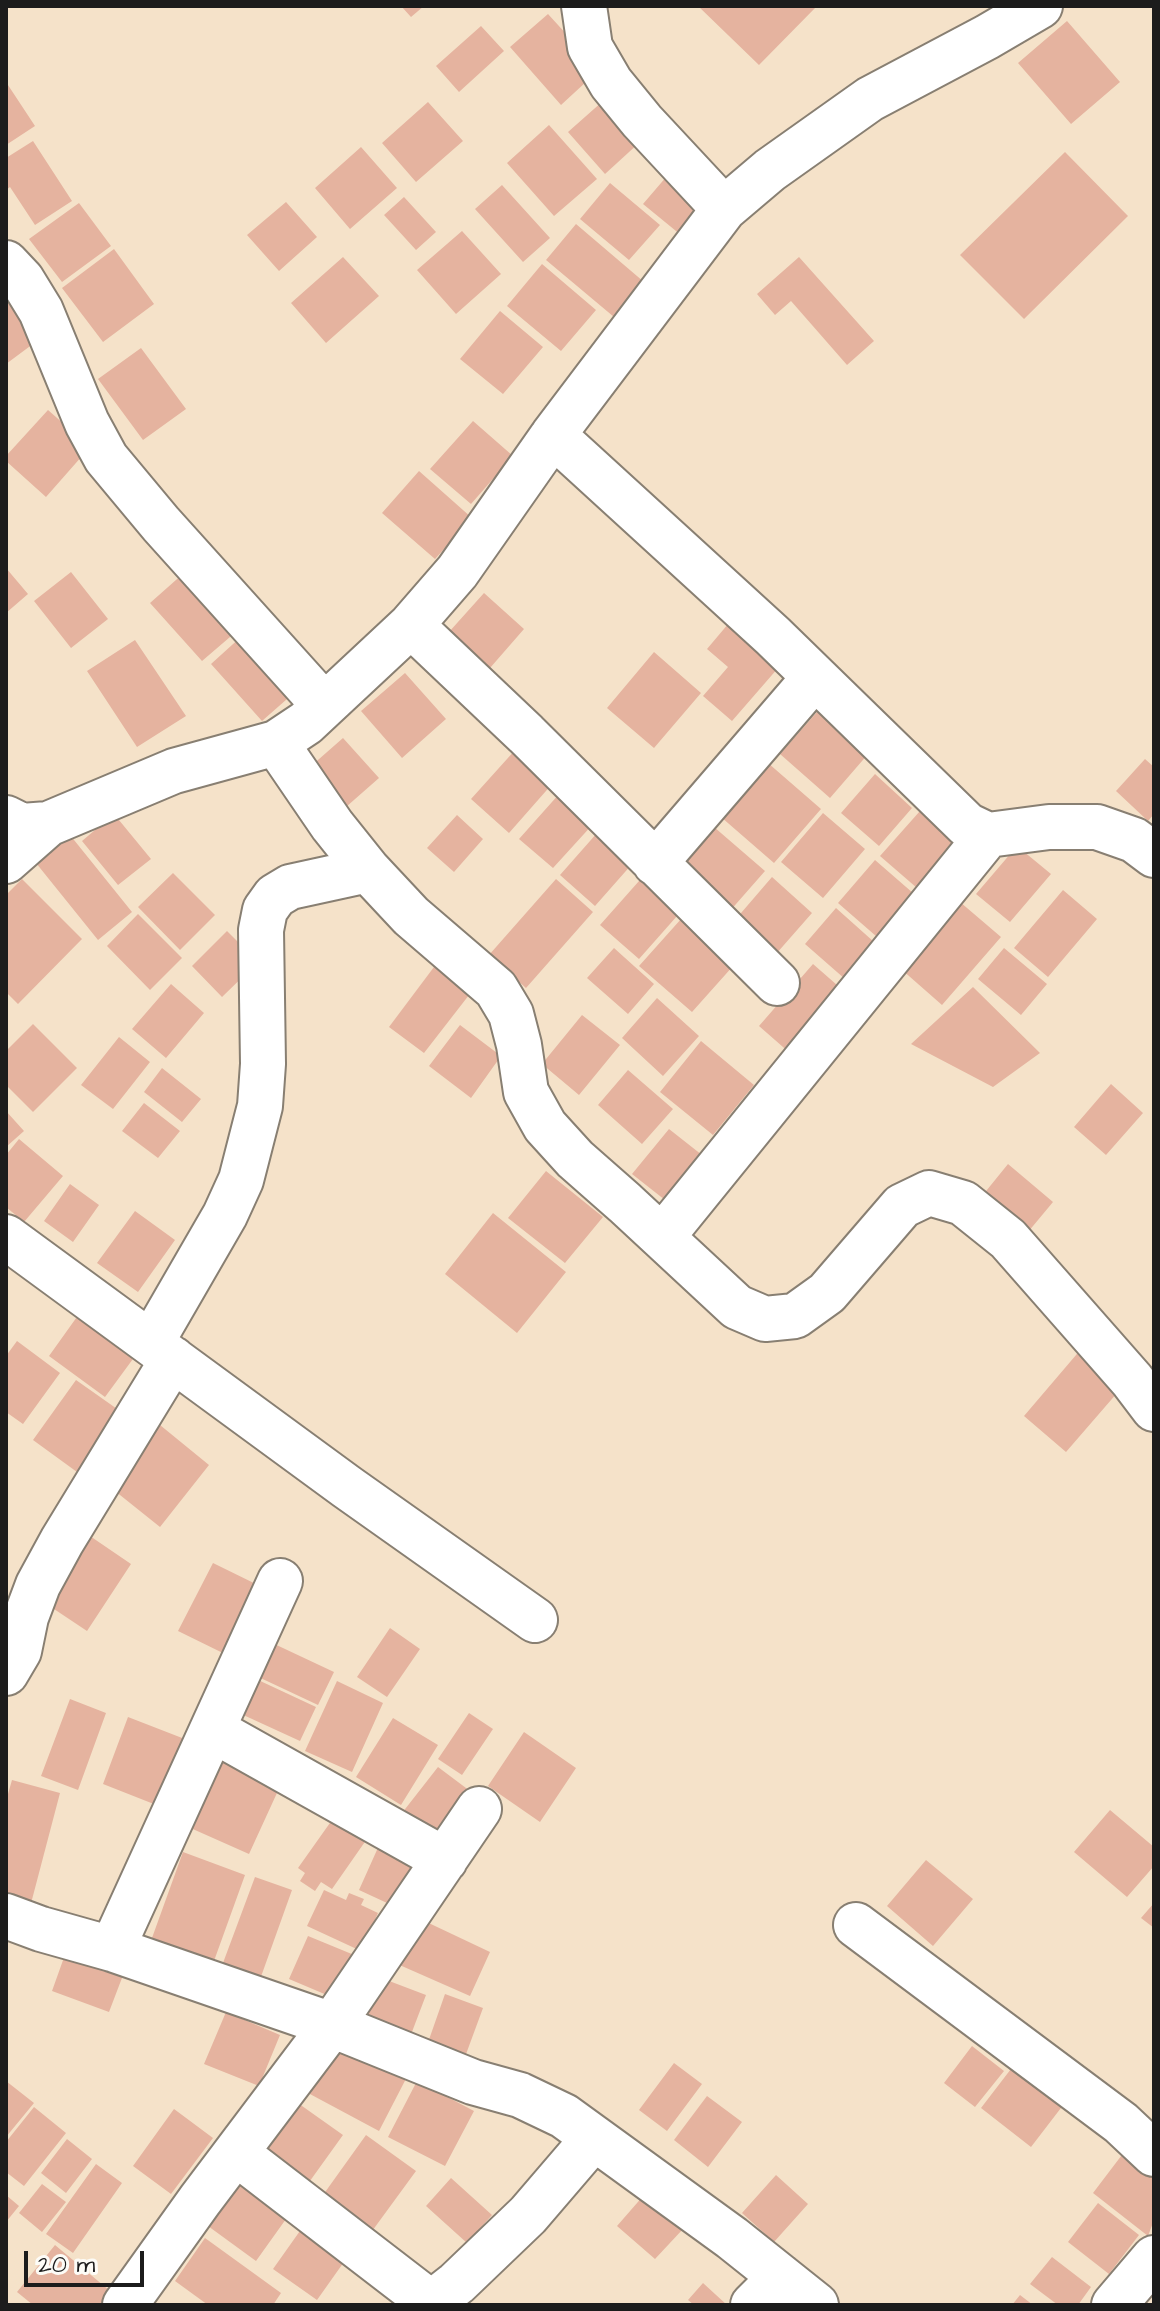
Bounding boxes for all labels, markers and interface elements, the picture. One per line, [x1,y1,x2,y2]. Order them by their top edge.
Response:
scale bar [28,2235,148,2285]
text: 20 m [38,2248,95,2282]

